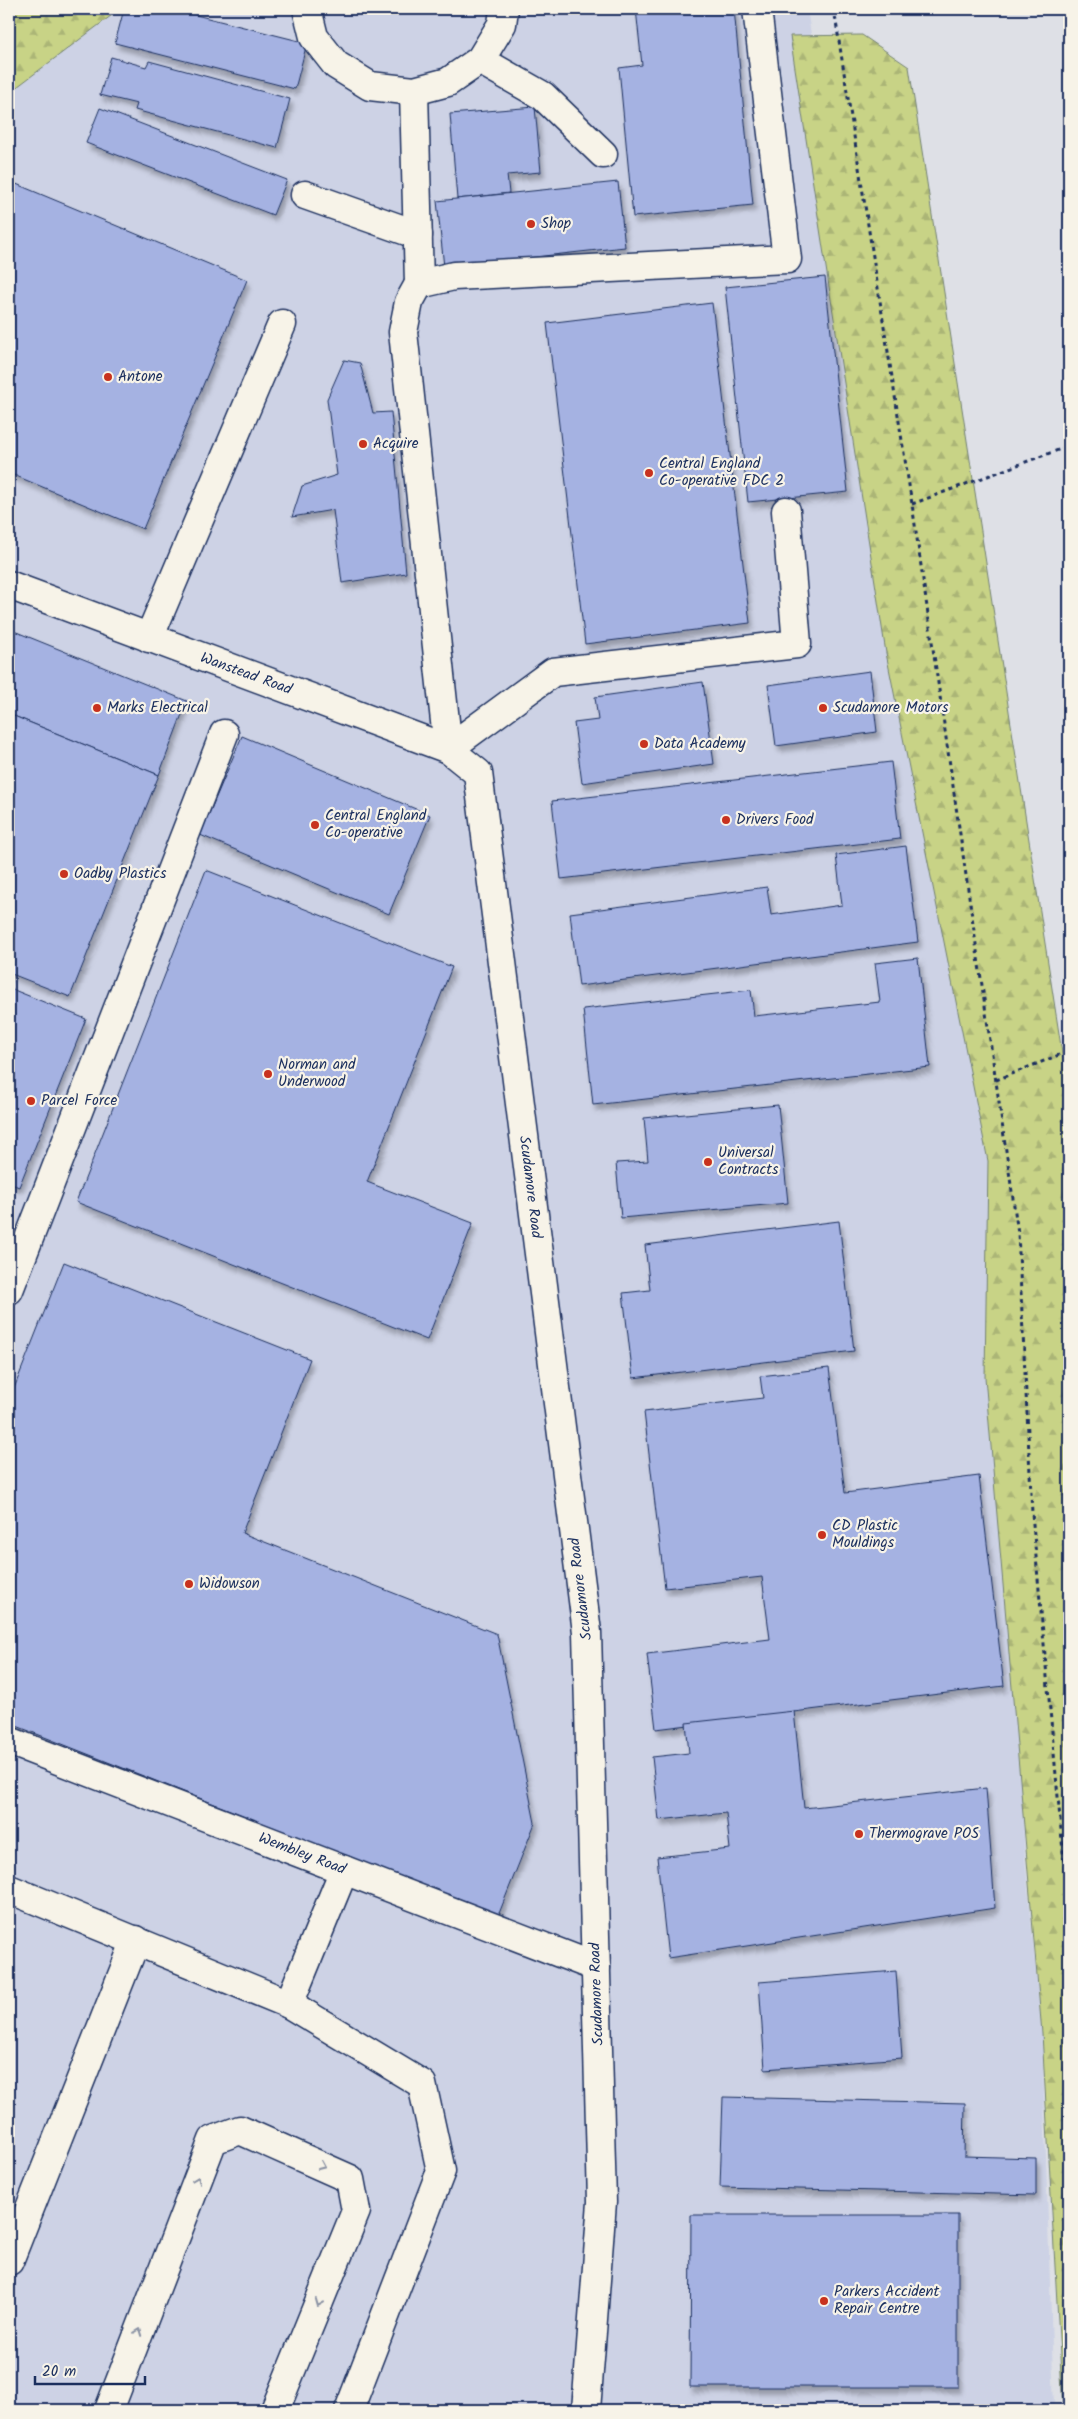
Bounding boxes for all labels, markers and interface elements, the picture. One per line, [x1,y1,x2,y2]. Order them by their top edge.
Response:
place label: Shop [541,212,571,236]
marker: Shop [525,218,537,230]
place label: Antone [118,365,163,389]
marker: Antone [102,371,114,383]
place label: Acquire [373,432,419,456]
marker: Acquire [357,438,369,450]
place label: Central England Co-operative FDC 2 [659,452,784,493]
marker: Central England Co-operative FDC 2 [643,467,655,479]
street label: Wanstead Road [197,646,296,702]
place label: Marks Electrical [107,696,208,720]
place label: Scudamore Motors [833,696,949,720]
marker: Marks Electrical [91,702,103,714]
marker: Scudamore Motors [817,702,829,714]
place label: Data Academy [654,732,747,756]
marker: Data Academy [638,738,650,750]
place label: Central England Co-operative [325,804,427,845]
place label: Drivers Food [736,808,814,832]
marker: Drivers Food [720,814,732,826]
marker: Central England Co-operative [309,819,321,831]
place label: Oadby Plastics [74,862,167,886]
marker: Oadby Plastics [58,868,70,880]
place label: Norman and Underwood [278,1053,356,1094]
marker: Norman and Underwood [262,1068,274,1080]
place label: Parcel Force [41,1089,118,1113]
marker: Parcel Force [25,1095,37,1107]
street label: Scudamore Road [512,1134,548,1240]
place label: Universal Contracts [718,1141,779,1182]
marker: Universal Contracts [702,1156,714,1168]
place label: CD Plastic Mouldings [832,1514,898,1555]
marker: CD Plastic Mouldings [816,1529,828,1541]
street label: Scudamore Road [563,1536,599,1642]
place label: Widowson [199,1572,260,1596]
marker: Widowson [183,1578,195,1590]
place label: Thermograve POS [869,1822,979,1846]
street label: Wembley Road [255,1826,350,1882]
marker: Thermograve POS [853,1828,865,1840]
street label: Scudamore Road [583,1942,611,2046]
one-way arrow [317,2160,326,2171]
one-way arrow [192,2177,202,2185]
place label: Parkers Accident Repair Centre [834,2280,940,2321]
marker: Parkers Accident Repair Centre [818,2295,830,2307]
one-way arrow [315,2298,325,2307]
one-way arrow [133,2328,143,2337]
scale bar [35,2354,145,2386]
text: 20 m [42,2360,76,2384]

